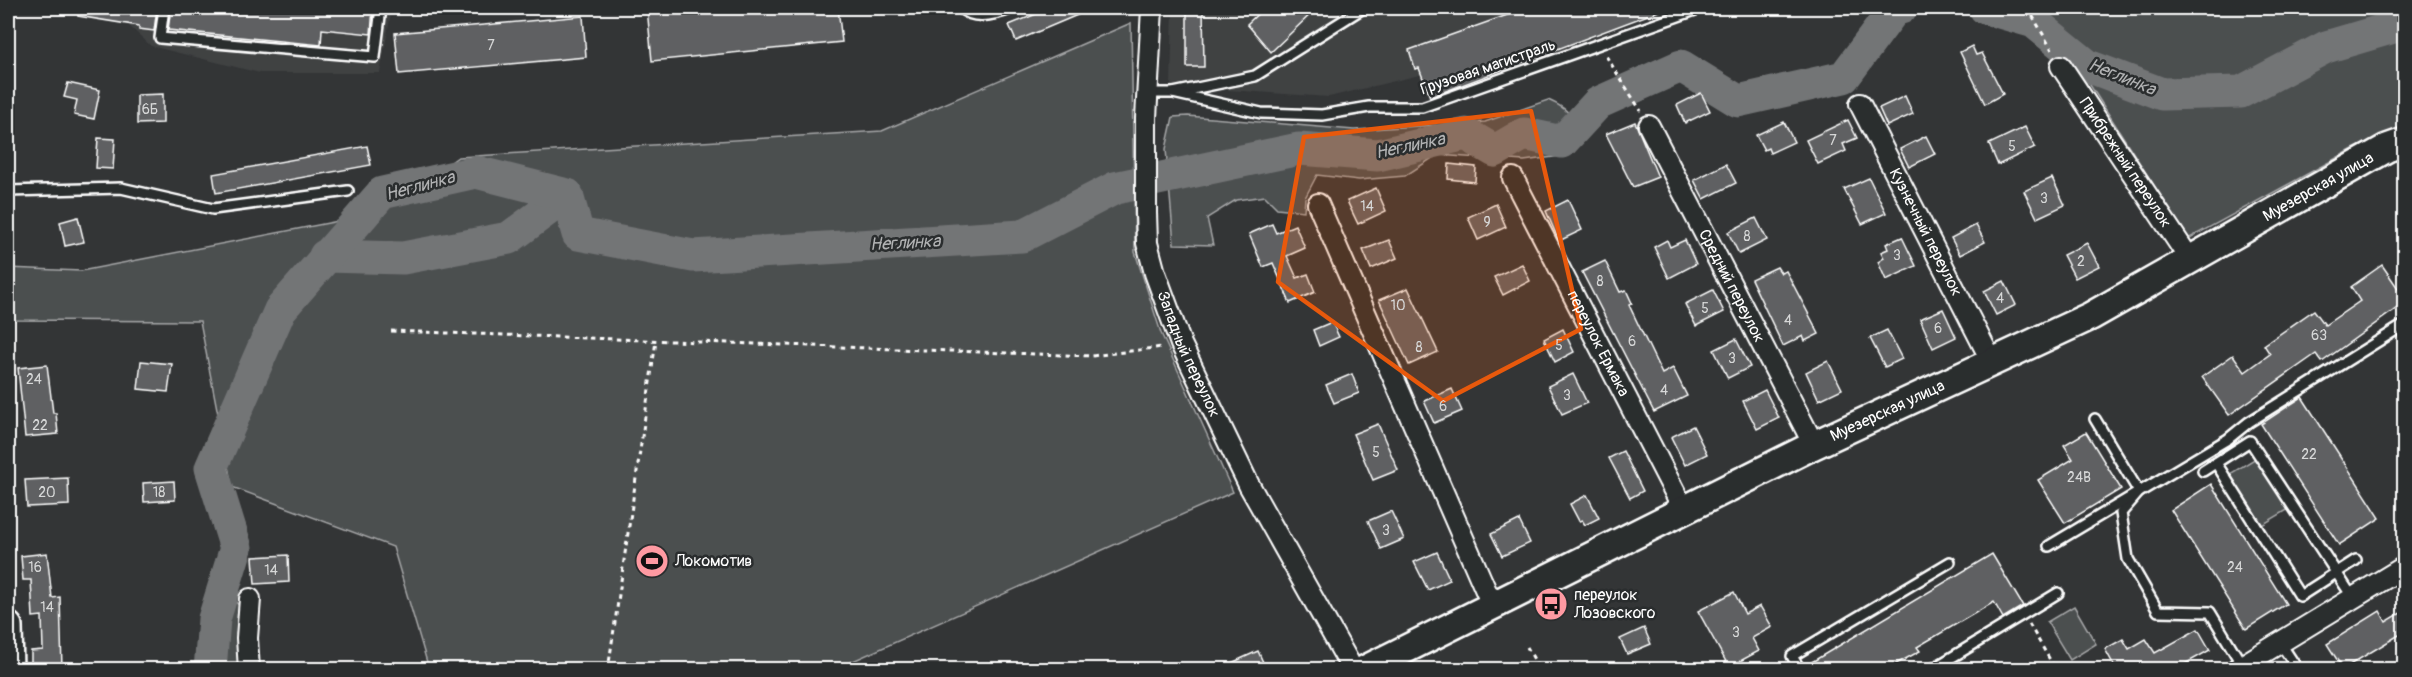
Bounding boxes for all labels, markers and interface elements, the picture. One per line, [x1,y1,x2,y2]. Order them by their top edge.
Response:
street label: Грузовая магистраль [1418,34,1558,100]
house number: 7 [487,37,495,54]
water label: Неглинка [2085,53,2161,101]
street label: Прибрежный переулок [2075,94,2176,231]
house number: 6Б [142,101,158,118]
water label: Неглинка [1373,127,1448,165]
house number: 7 [1829,132,1837,149]
house number: 5 [2008,138,2016,155]
street label: Муезерская улица [2259,148,2377,226]
water label: Неглинка [383,165,459,206]
street label: Кузнечный переулок [1885,165,1967,299]
house number: 3 [2040,190,2048,207]
house number: 14 [1360,198,1374,215]
house number: 9 [1483,214,1491,231]
street label: Средний переулок [1694,226,1769,346]
house number: 8 [1743,228,1751,245]
water label: Неглинка [869,230,942,256]
house number: 3 [1893,247,1901,264]
house number: 2 [2077,253,2085,270]
house number: 8 [1596,273,1604,290]
street label: переулок Ермака [1563,287,1634,400]
street label: Западный переулок [1153,288,1225,420]
house number: 4 [1996,290,2004,307]
house number: 10 [1390,297,1406,314]
house number: 5 [1701,300,1709,317]
house number: 4 [1784,312,1792,329]
house number: 6 [1934,320,1942,337]
house number: 63 [2311,327,2327,344]
house number: 6 [1628,333,1636,350]
house number: 5 [1555,337,1563,354]
house number: 8 [1415,339,1423,356]
house number: 3 [1728,350,1736,367]
house number: 24 [26,371,42,388]
street label: Муезерская улица [1827,376,1948,446]
house number: 4 [1660,382,1668,399]
house number: 3 [1563,387,1571,404]
house number: 6 [1439,398,1447,415]
house number: 22 [32,417,48,434]
house number: 5 [1372,444,1380,461]
house number: 22 [2301,446,2317,463]
house number: 24В [2067,469,2091,486]
house number: 20 [38,484,56,501]
house number: 18 [153,484,165,501]
house number: 3 [1382,522,1390,539]
sports icon: Локомотив [634,543,670,579]
place label: Локомотив [674,551,752,571]
house number: 16 [28,559,42,576]
house number: 24 [2227,559,2243,576]
house number: 14 [264,562,278,579]
place label: переулок Лозовского [1573,585,1656,623]
bus stop icon: переулок Лозовского [1533,586,1569,622]
house number: 14 [40,599,54,616]
house number: 3 [1732,624,1740,641]

